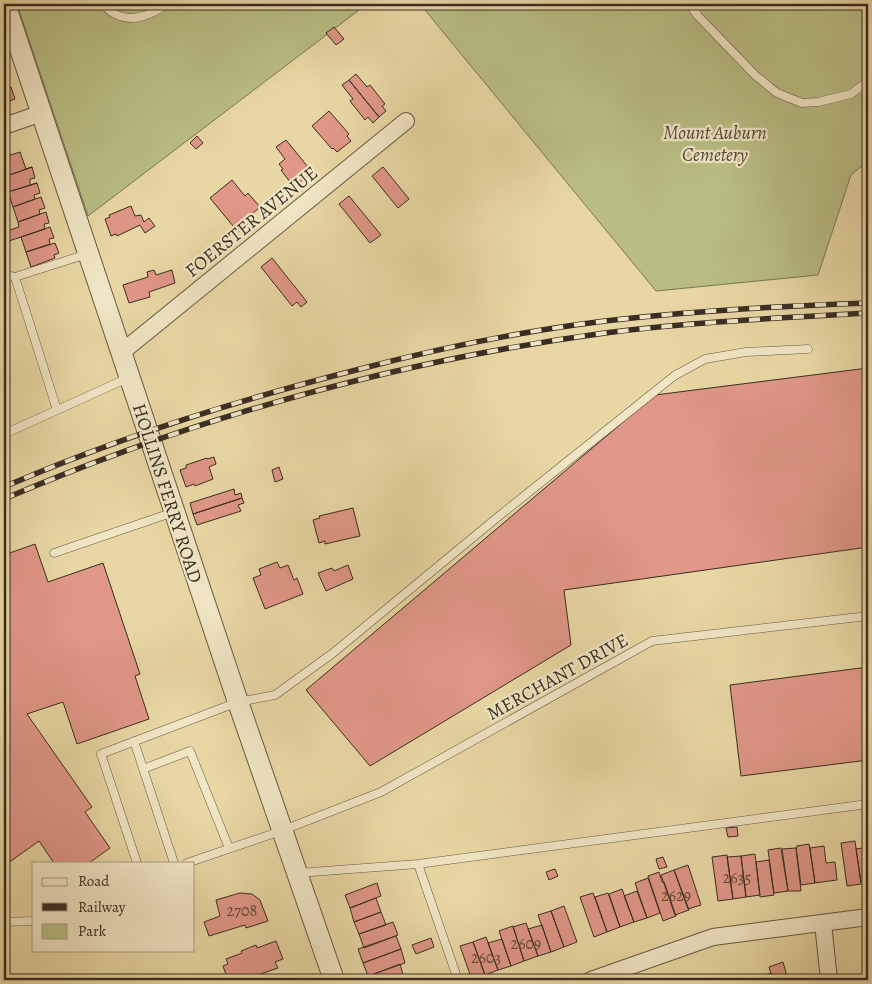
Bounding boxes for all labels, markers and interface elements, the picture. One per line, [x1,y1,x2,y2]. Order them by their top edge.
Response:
park label: Mount Auburn Cemetery [663,120,767,168]
street label: FOERSTER AVENUE [180,160,323,283]
street label: HOLLINS FERRY ROAD [126,400,208,586]
street label: MERCHANT DRIVE [482,627,633,727]
legend [32,862,195,952]
house number: 2635 [723,867,751,889]
text: Road [78,871,110,891]
house number: 2629 [661,885,691,907]
text: Railway [78,897,126,917]
house number: 2708 [227,900,257,922]
text: Park [78,921,107,941]
house number: 2609 [511,933,541,955]
house number: 2603 [471,947,501,969]

